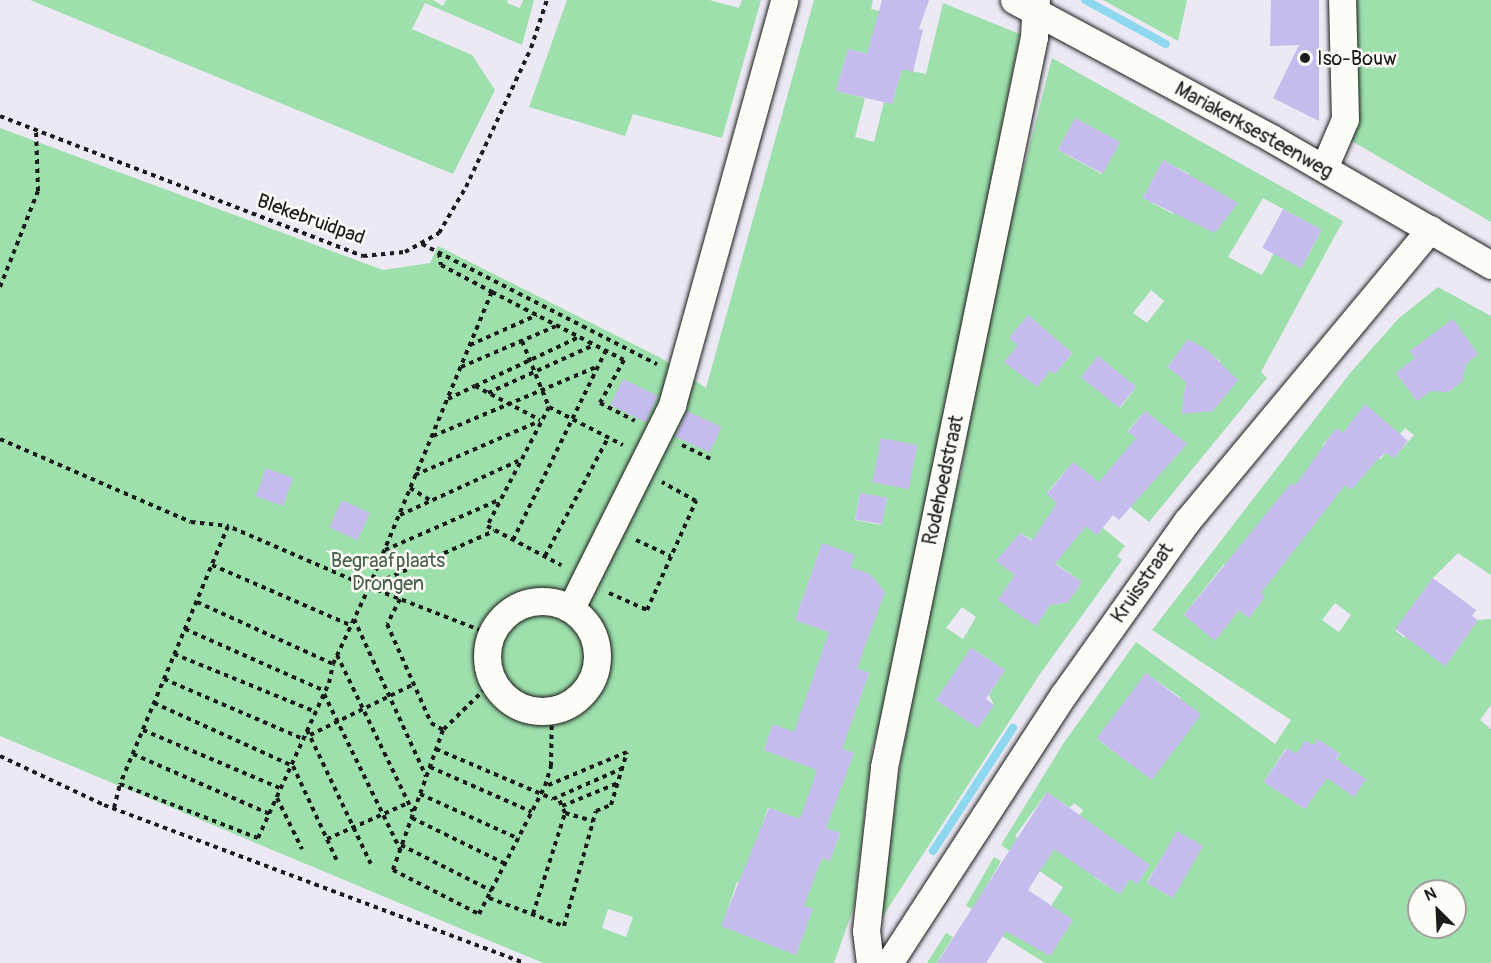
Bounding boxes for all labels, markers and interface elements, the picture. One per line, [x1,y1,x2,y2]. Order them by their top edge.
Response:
place label: Iso-Bouw [1317,46,1396,70]
marker: Iso-Bouw [1298,51,1312,65]
street label: Mariakerksesteenweg [1171,77,1337,183]
street label: Blekebruidpad [254,188,368,250]
street label: Rodehoedstraat [918,413,968,547]
street label: Kruisstraat [1106,538,1178,628]
park label: Begraafplaats Drongen [331,549,445,596]
north arrow [1407,879,1467,939]
text: N [1421,883,1439,906]

